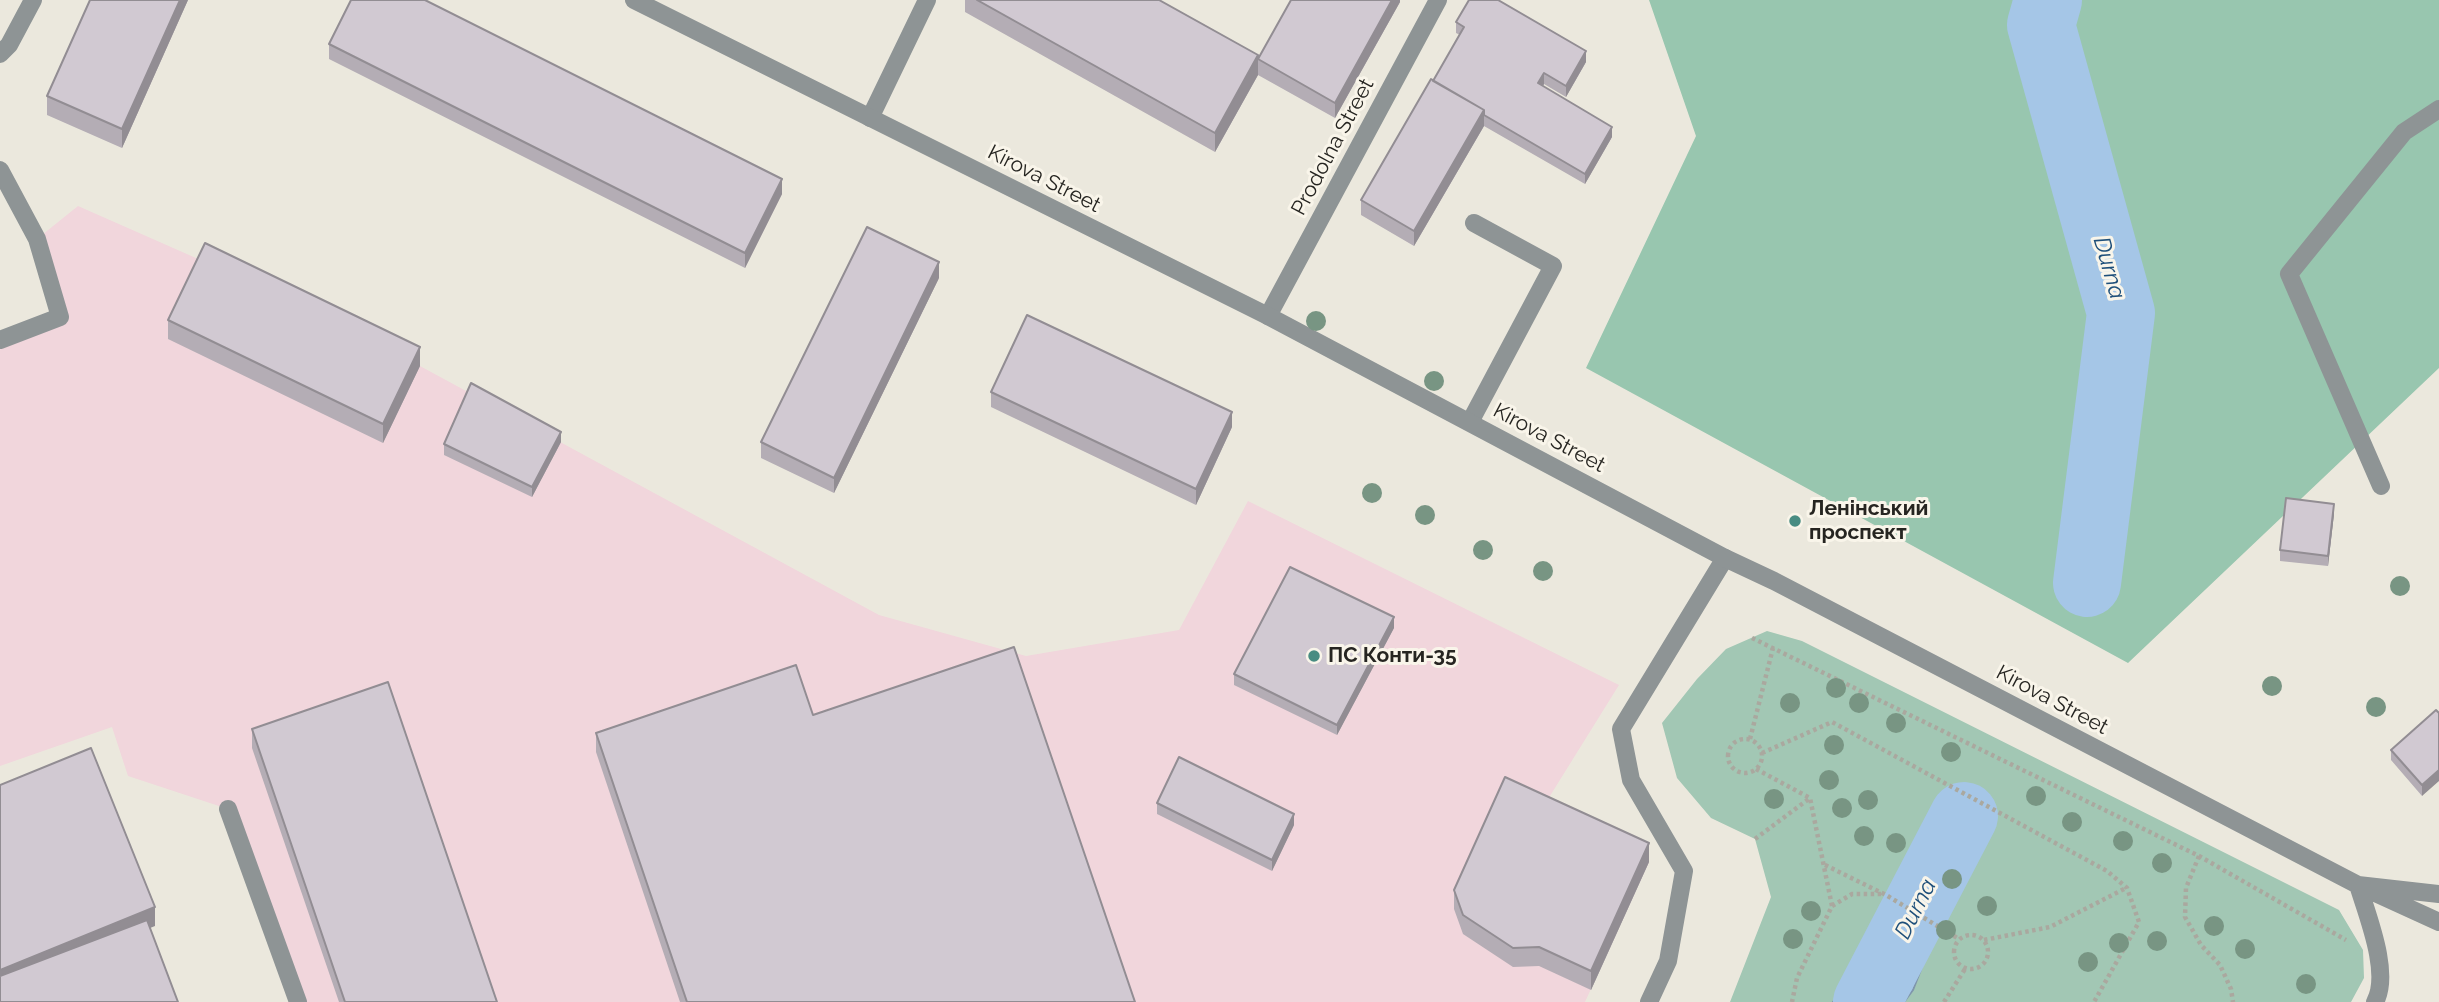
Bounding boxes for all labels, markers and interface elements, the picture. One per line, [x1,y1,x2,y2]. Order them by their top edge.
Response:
street label: Prodolna Street [1286,74,1380,220]
street label: Kirova Street [983,140,1105,218]
water label: Durna [2087,234,2131,302]
street label: Kirova Street [1489,398,1609,478]
place label: Ленінський проспект [1809,496,1928,546]
marker: Ленінський проспект [1787,513,1803,529]
place label: ПС Конти-35 [1328,643,1457,669]
marker: ПС Конти-35 [1306,648,1322,664]
street label: Kirova Street [1992,660,2112,740]
water label: Durna [1889,874,1943,944]

